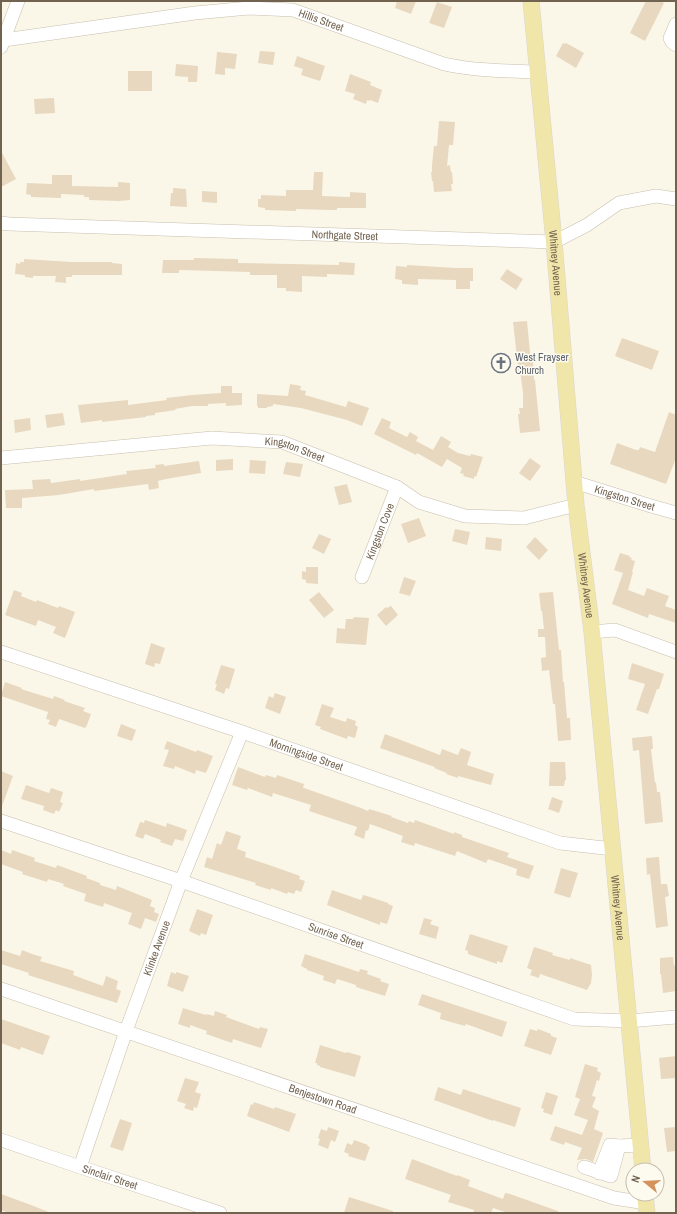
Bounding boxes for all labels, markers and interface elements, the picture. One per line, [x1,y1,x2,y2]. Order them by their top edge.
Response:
street label: Hillis Street [297,6,346,35]
street label: Northgate Street [311,227,379,243]
street label: Whitney Avenue [546,229,565,296]
place label: West Frayser Church [515,350,568,377]
church icon: West Frayser Church [490,352,512,374]
street label: Kingston Street [264,434,327,465]
street label: Kingston Street [593,482,657,514]
street label: Kingston Cove [362,501,397,562]
street label: Whitney Avenue [575,552,597,619]
street label: Morningside Street [268,735,345,774]
street label: Whitney Avenue [608,874,628,941]
street label: Klinke Avenue [140,918,173,977]
street label: Sunrise Street [306,919,366,952]
street label: Benjestown Road [287,1081,359,1117]
street label: Sinclair Street [81,1161,140,1193]
north arrow [625,1162,665,1202]
text: N [628,1174,643,1184]

